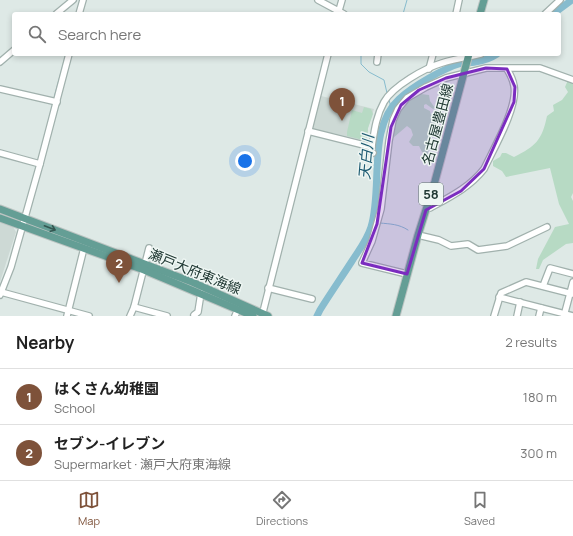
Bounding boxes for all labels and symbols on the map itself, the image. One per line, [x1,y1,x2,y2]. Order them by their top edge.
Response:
street label: 名古屋豊田線 [417,81,457,167]
pin: 1 [329,88,355,121]
water label: 天白川 [354,132,379,180]
your location [235,151,255,171]
road number: 58 [419,183,443,205]
one-way arrow [43,225,55,233]
street label: 瀬戸大府東海線 [146,244,244,298]
pin: 2 [106,250,132,283]

